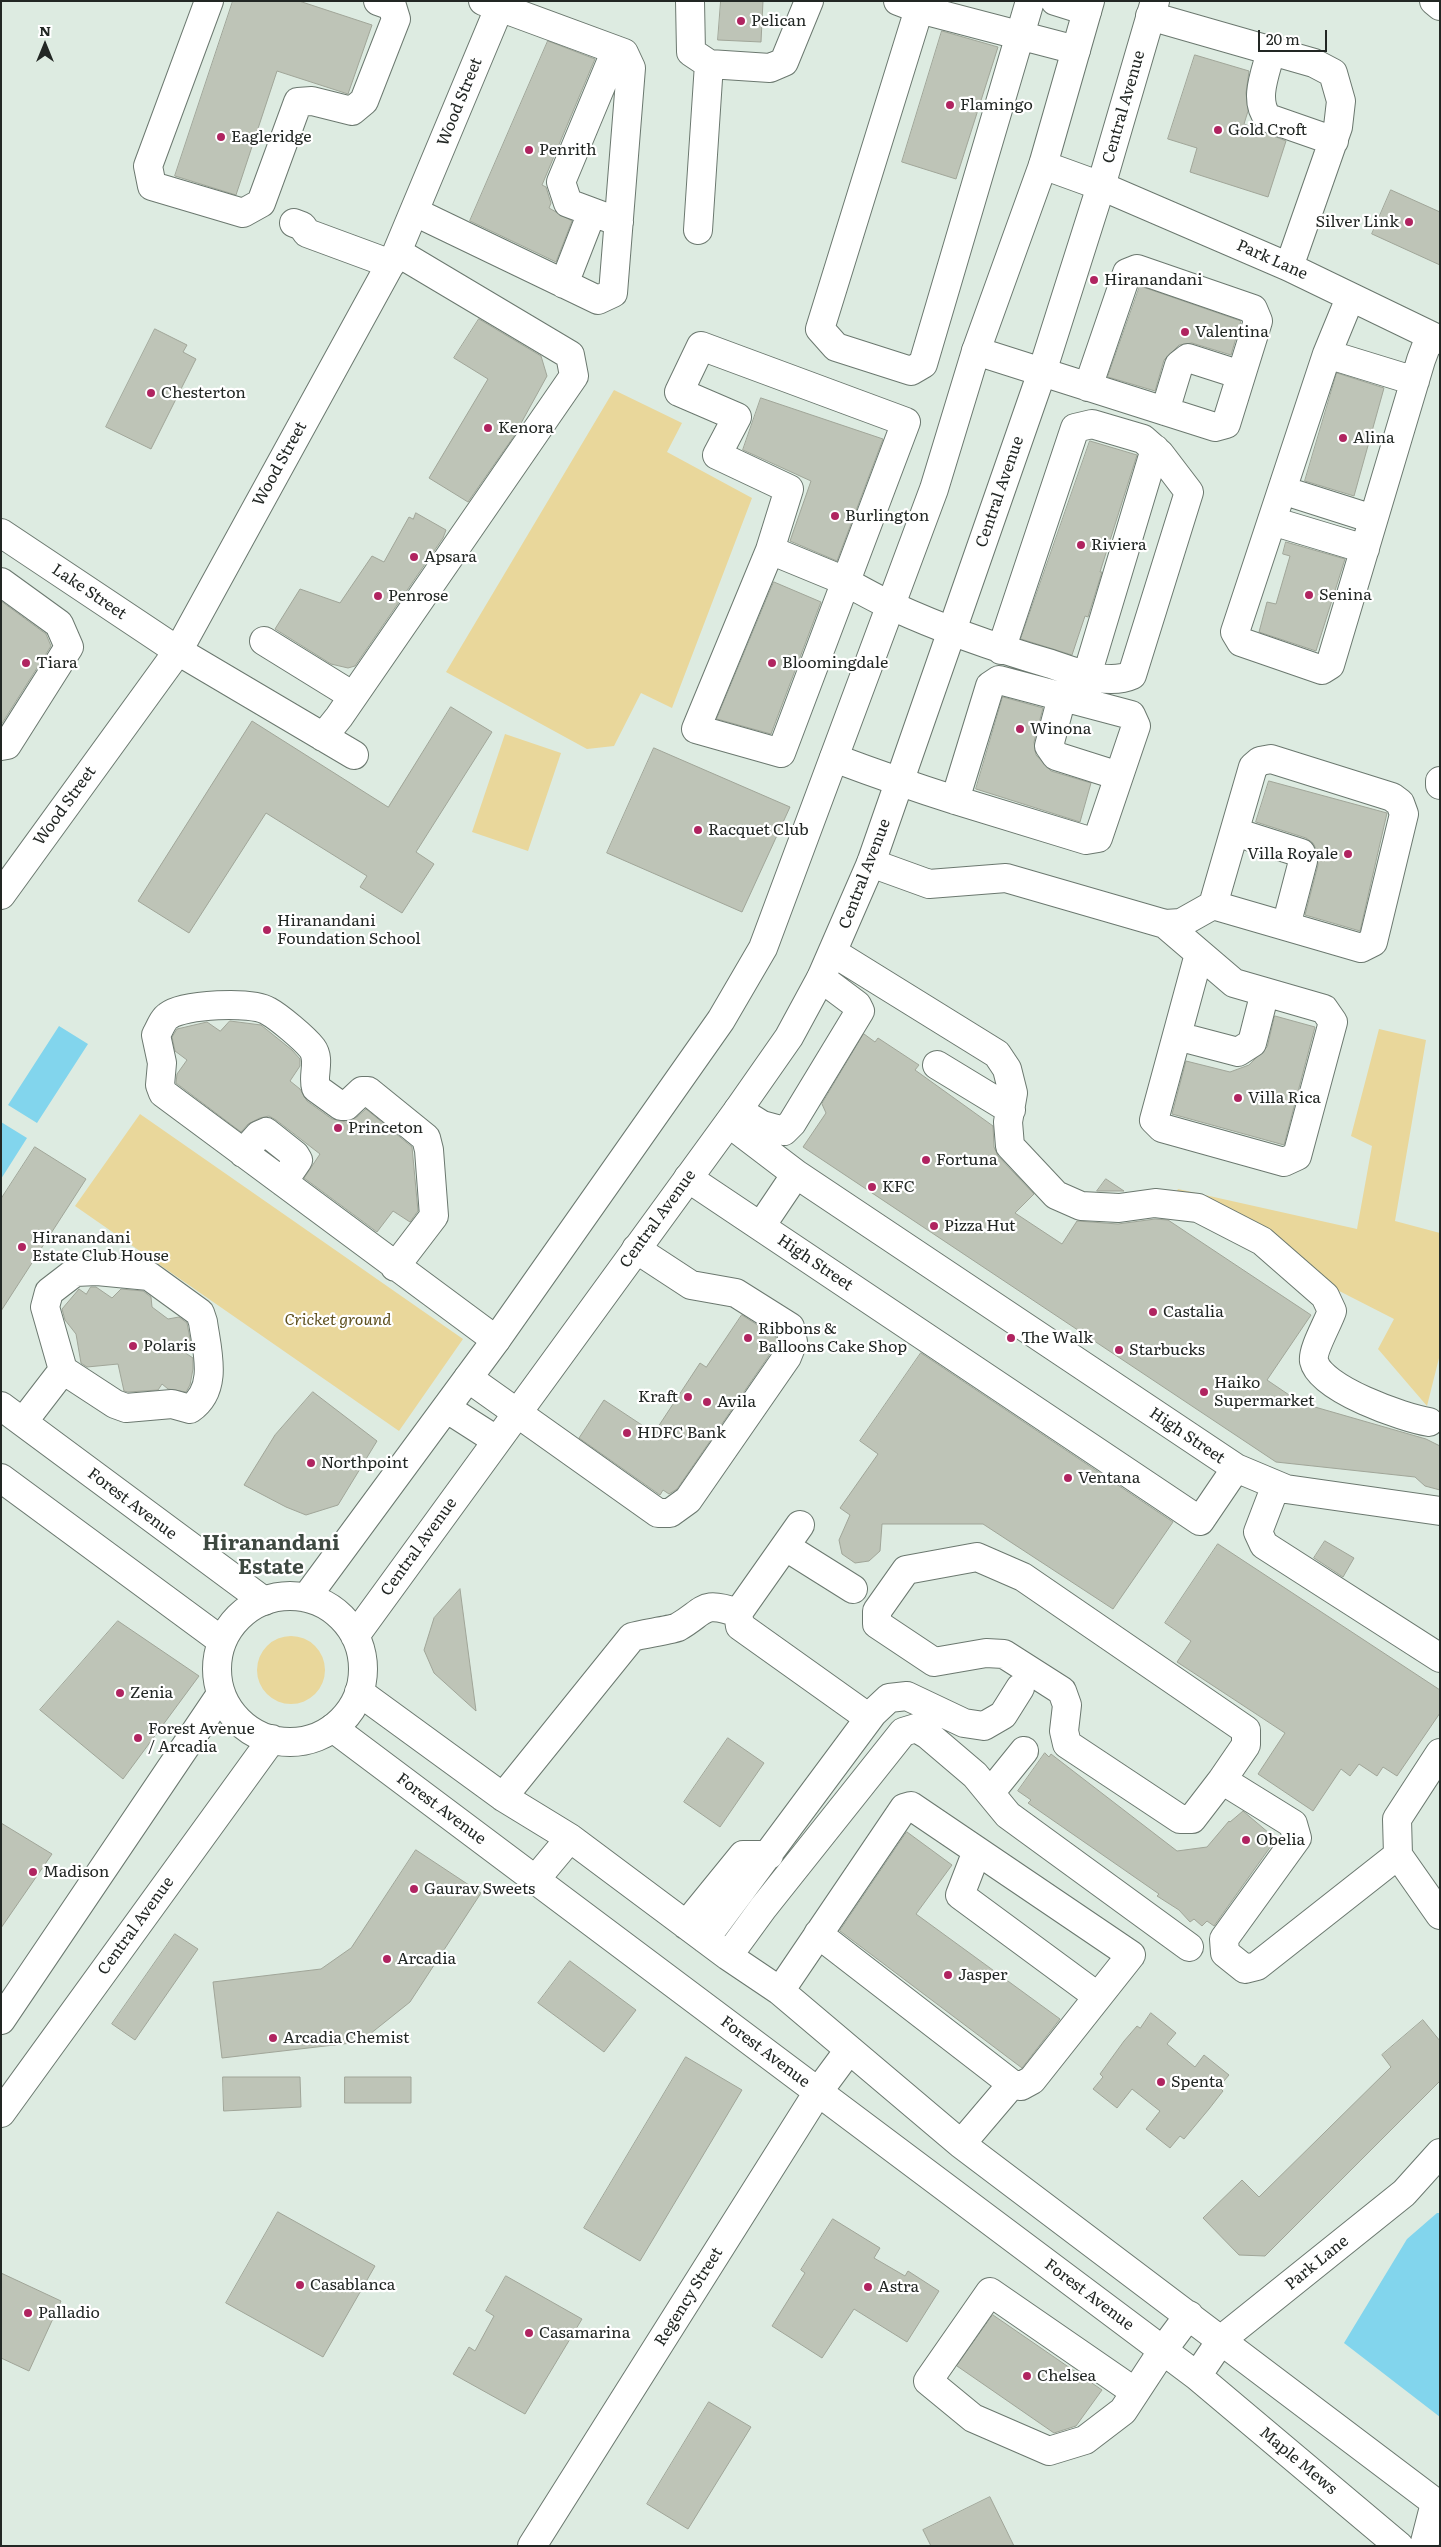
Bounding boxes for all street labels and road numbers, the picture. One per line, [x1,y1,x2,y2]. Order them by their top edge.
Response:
street label: Central Avenue [1099,48,1149,166]
street label: Wood Street [434,55,486,149]
street label: Park Lane [1233,236,1311,284]
street label: Wood Street [249,418,311,510]
street label: Central Avenue [972,434,1028,550]
street label: Lake Street [48,560,130,624]
street label: Wood Street [30,763,100,849]
street label: Central Avenue [835,816,895,932]
street label: Central Avenue [616,1166,700,1272]
street label: High Street [774,1231,856,1295]
street label: High Street [1146,1404,1228,1468]
street label: Forest Avenue [84,1464,180,1544]
street label: Central Avenue [377,1494,461,1600]
street label: Forest Avenue [393,1769,489,1849]
street label: Central Avenue [94,1873,178,1979]
street label: Forest Avenue [717,2012,813,2092]
street label: Park Lane [1282,2232,1352,2294]
street label: Regency Street [651,2244,727,2350]
street label: Forest Avenue [1041,2255,1137,2335]
street label: Maple Mews [1255,2423,1341,2499]

